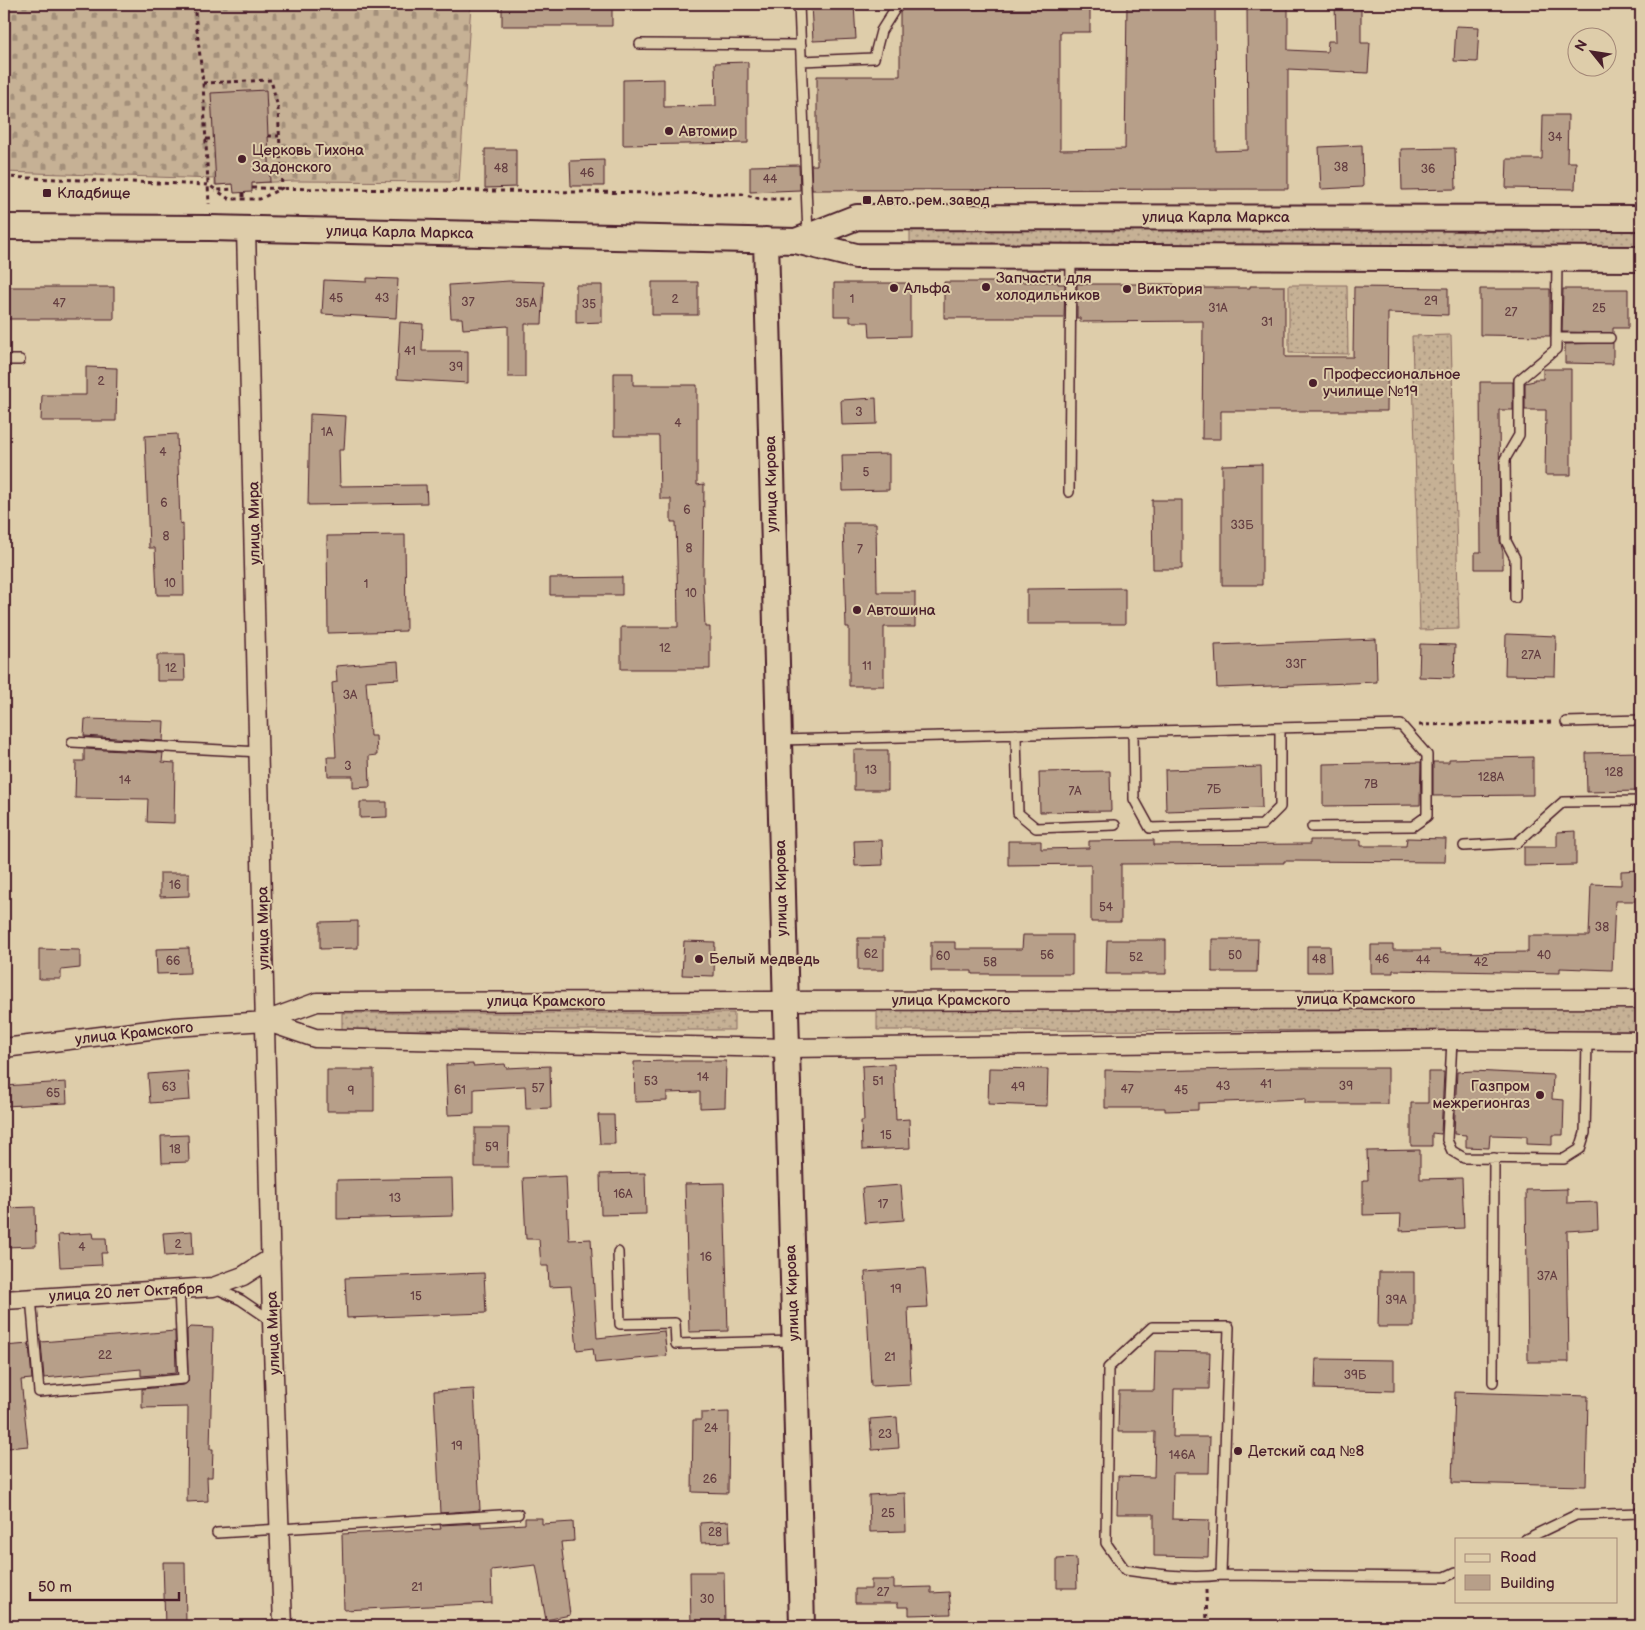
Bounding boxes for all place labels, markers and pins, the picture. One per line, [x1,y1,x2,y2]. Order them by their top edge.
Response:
place label: Автомир [678,122,738,141]
marker: Автомир [663,125,675,137]
place label: Церковь Тихона Задонского [252,141,364,177]
marker: Церковь Тихона Задонского [236,153,248,165]
place label: Кладбище [57,184,130,203]
marker: Кладбище [41,187,53,199]
place label: Авто. рем. завод [876,191,990,210]
marker: Авто. рем. завод [861,194,873,206]
place label: Запчасти для холодильников [996,269,1100,305]
place label: Альфа [903,279,951,298]
place label: Виктория [1137,280,1203,299]
marker: Запчасти для холодильников [980,281,992,293]
marker: Альфа [888,282,900,294]
marker: Виктория [1121,283,1133,295]
place label: Профессиональное училище №19 [1323,365,1460,401]
marker: Профессиональное училище №19 [1307,377,1319,389]
place label: Автошина [866,601,936,620]
marker: Автошина [851,604,863,616]
place label: Белый медведь [709,950,820,969]
marker: Белый медведь [693,953,705,965]
place label: Газпром межрегионгаз [1432,1077,1530,1113]
marker: Газпром межрегионгаз [1534,1089,1546,1101]
place label: Детский сад №8 [1248,1442,1364,1461]
marker: Детский сад №8 [1232,1445,1244,1457]

